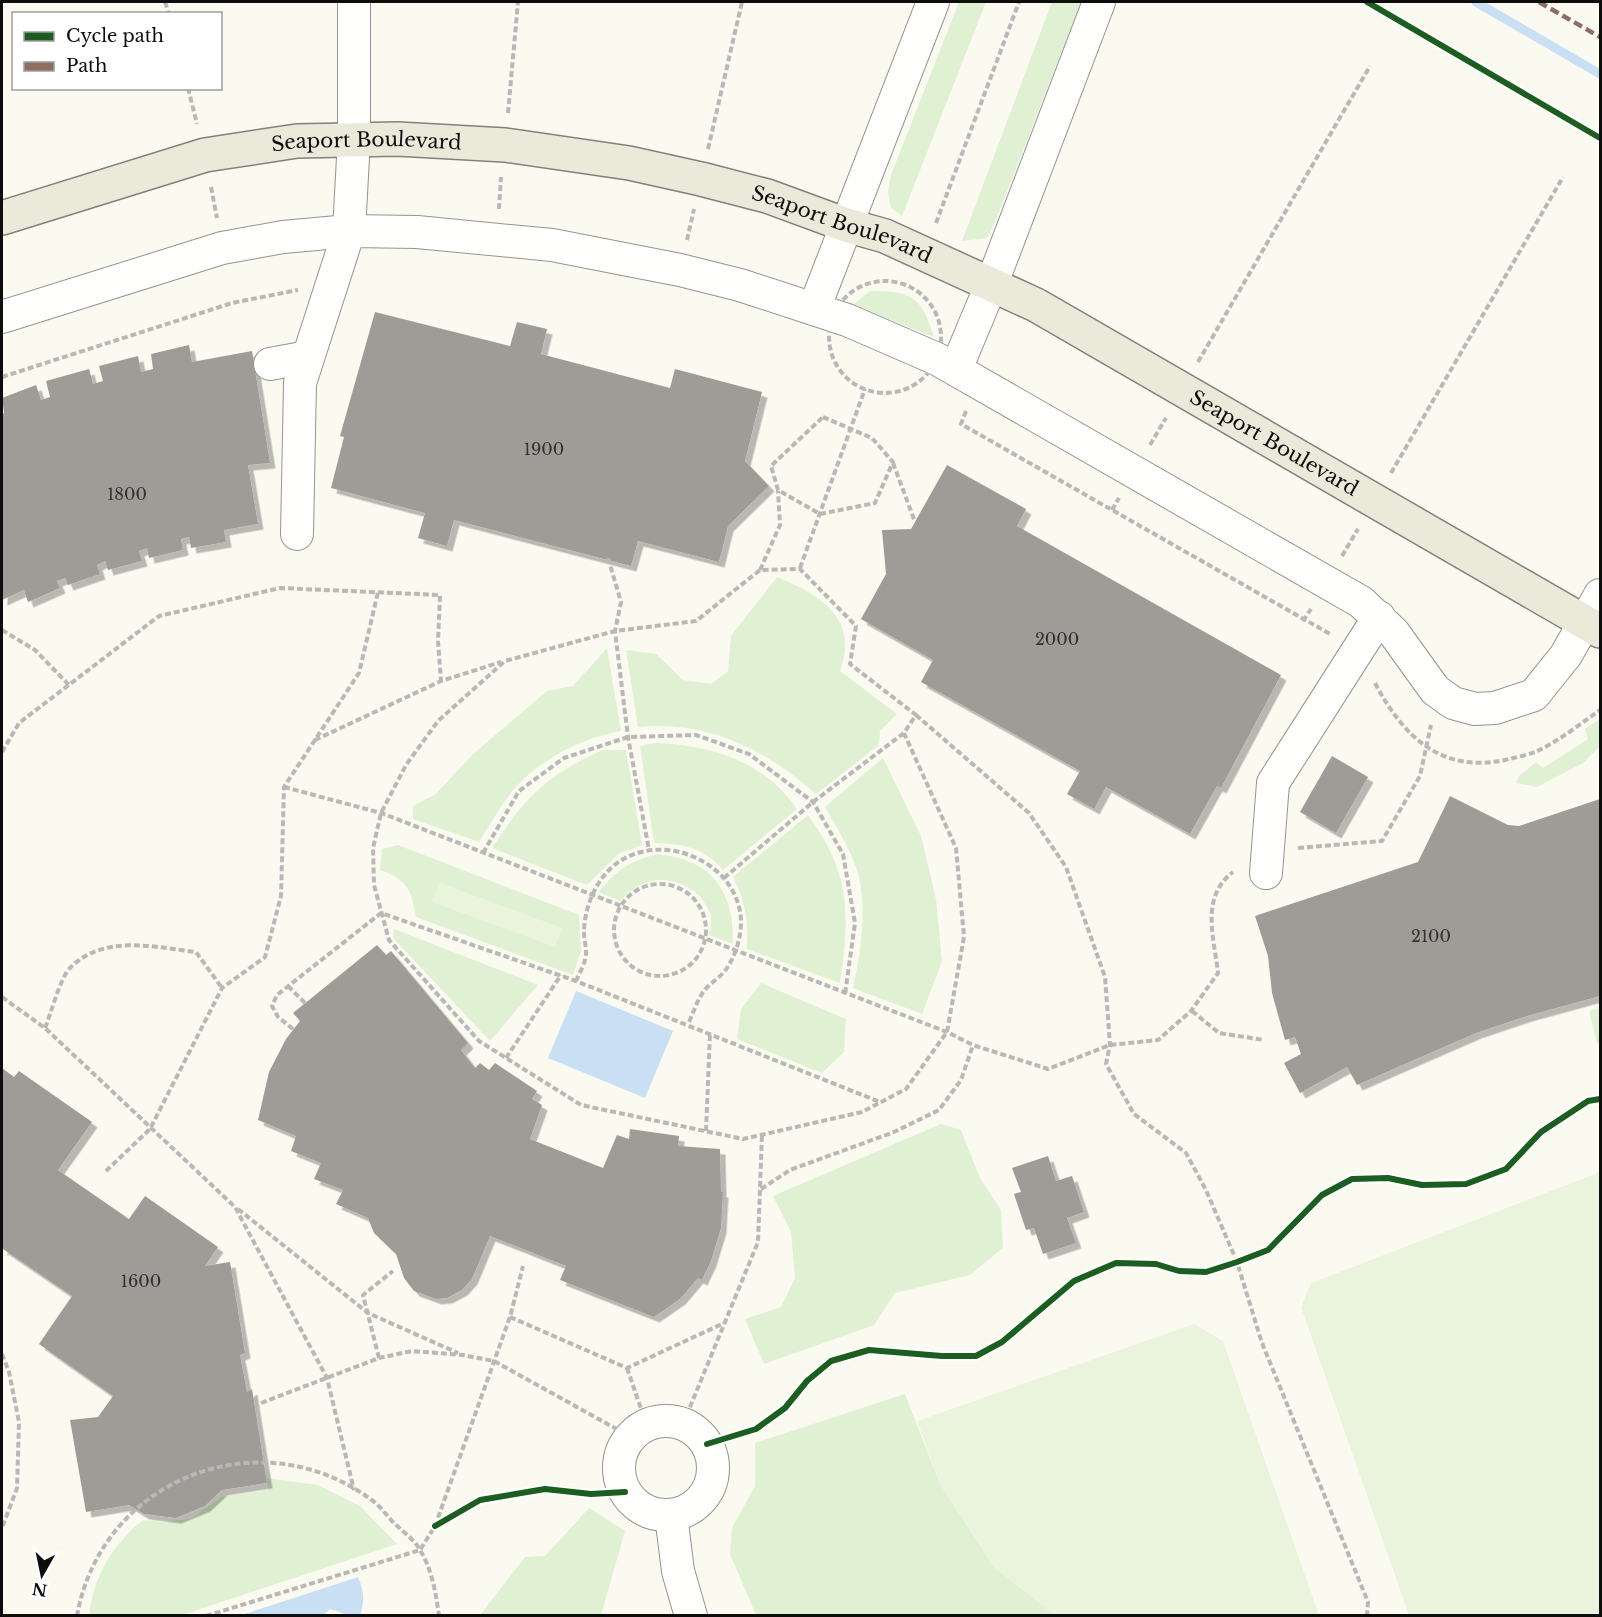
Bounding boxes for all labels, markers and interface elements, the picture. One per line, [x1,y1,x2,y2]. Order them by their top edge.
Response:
legend [12,12,222,90]
text: Cycle path [66,25,164,47]
text: Path [66,55,107,77]
street label: Seaport Boulevard [270,127,462,157]
street label: Seaport Boulevard [749,181,936,268]
street label: Seaport Boulevard [1186,385,1363,501]
house number: 1900 [524,439,564,459]
house number: 1800 [107,484,147,504]
house number: 2000 [1035,629,1079,649]
house number: 2100 [1411,926,1451,946]
house number: 1600 [121,1271,161,1291]
north arrow [12,1545,72,1605]
text: N [31,1579,49,1601]

